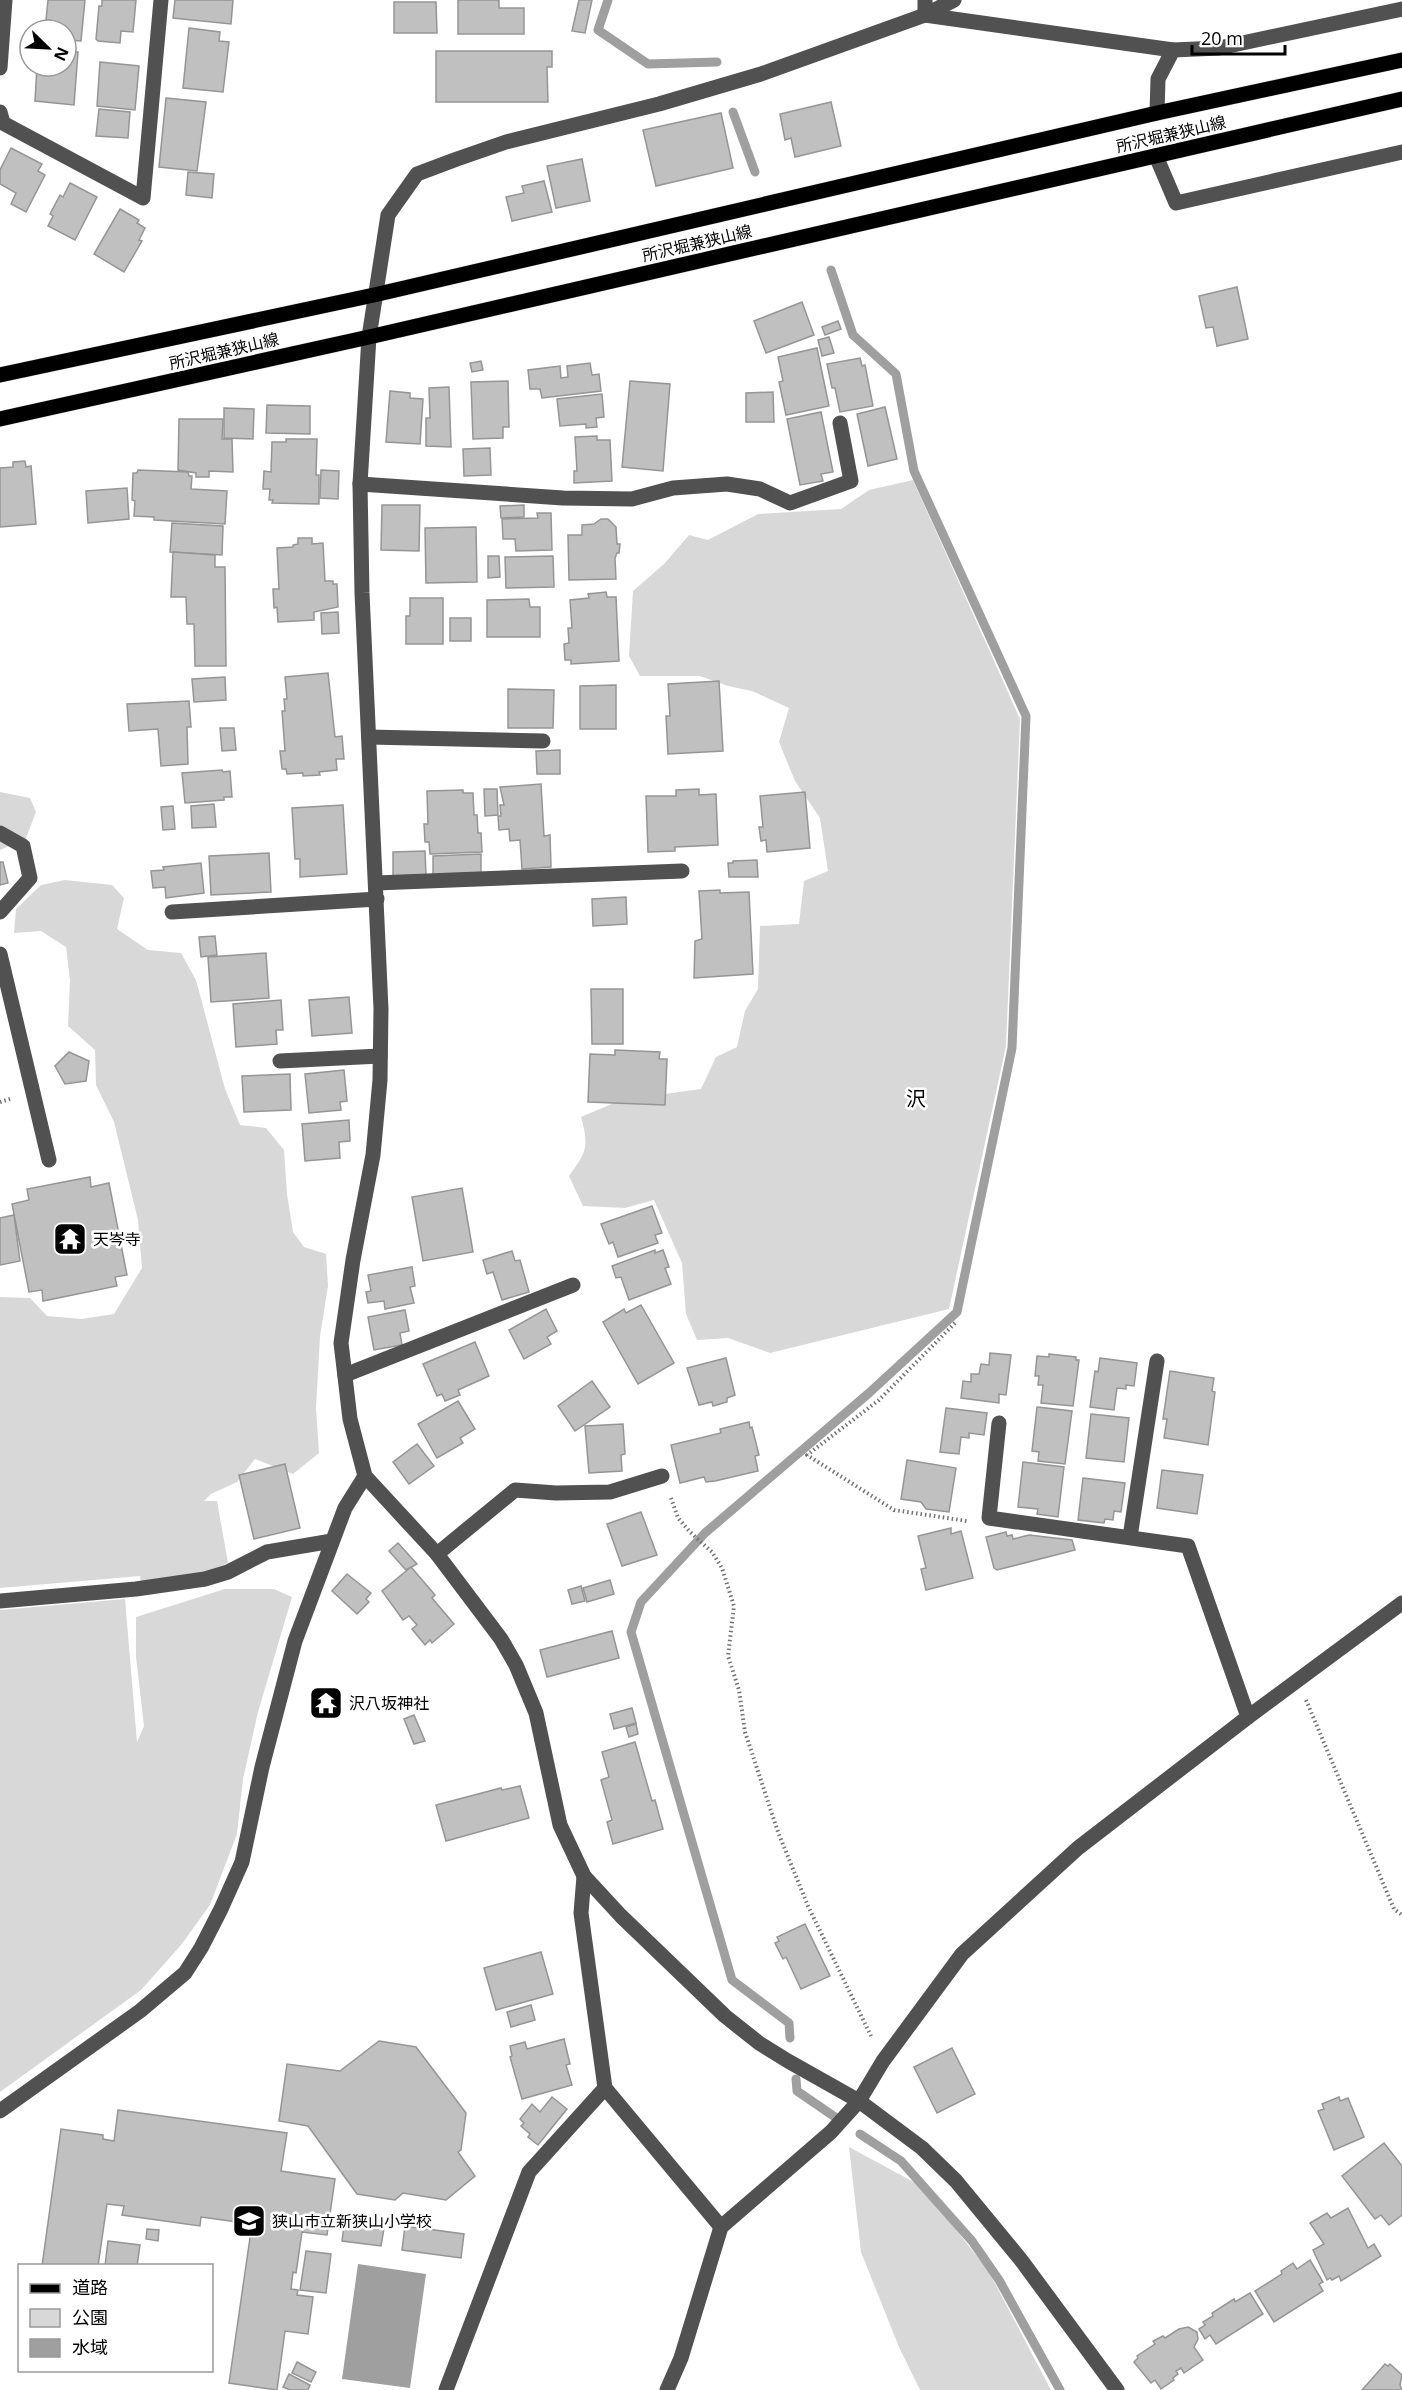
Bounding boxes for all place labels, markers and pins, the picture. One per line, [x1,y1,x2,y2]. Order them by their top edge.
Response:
temple icon: 天岑寺 [52,1221,88,1257]
place label: 天岑寺 [93,1228,141,1250]
temple icon: 沢八坂神社 [308,1685,344,1721]
place label: 沢八坂神社 [349,1692,429,1714]
school or university icon: 狭山市立新狭山小学校 [231,2203,267,2239]
place label: 狭山市立新狭山小学校 [272,2210,432,2232]

